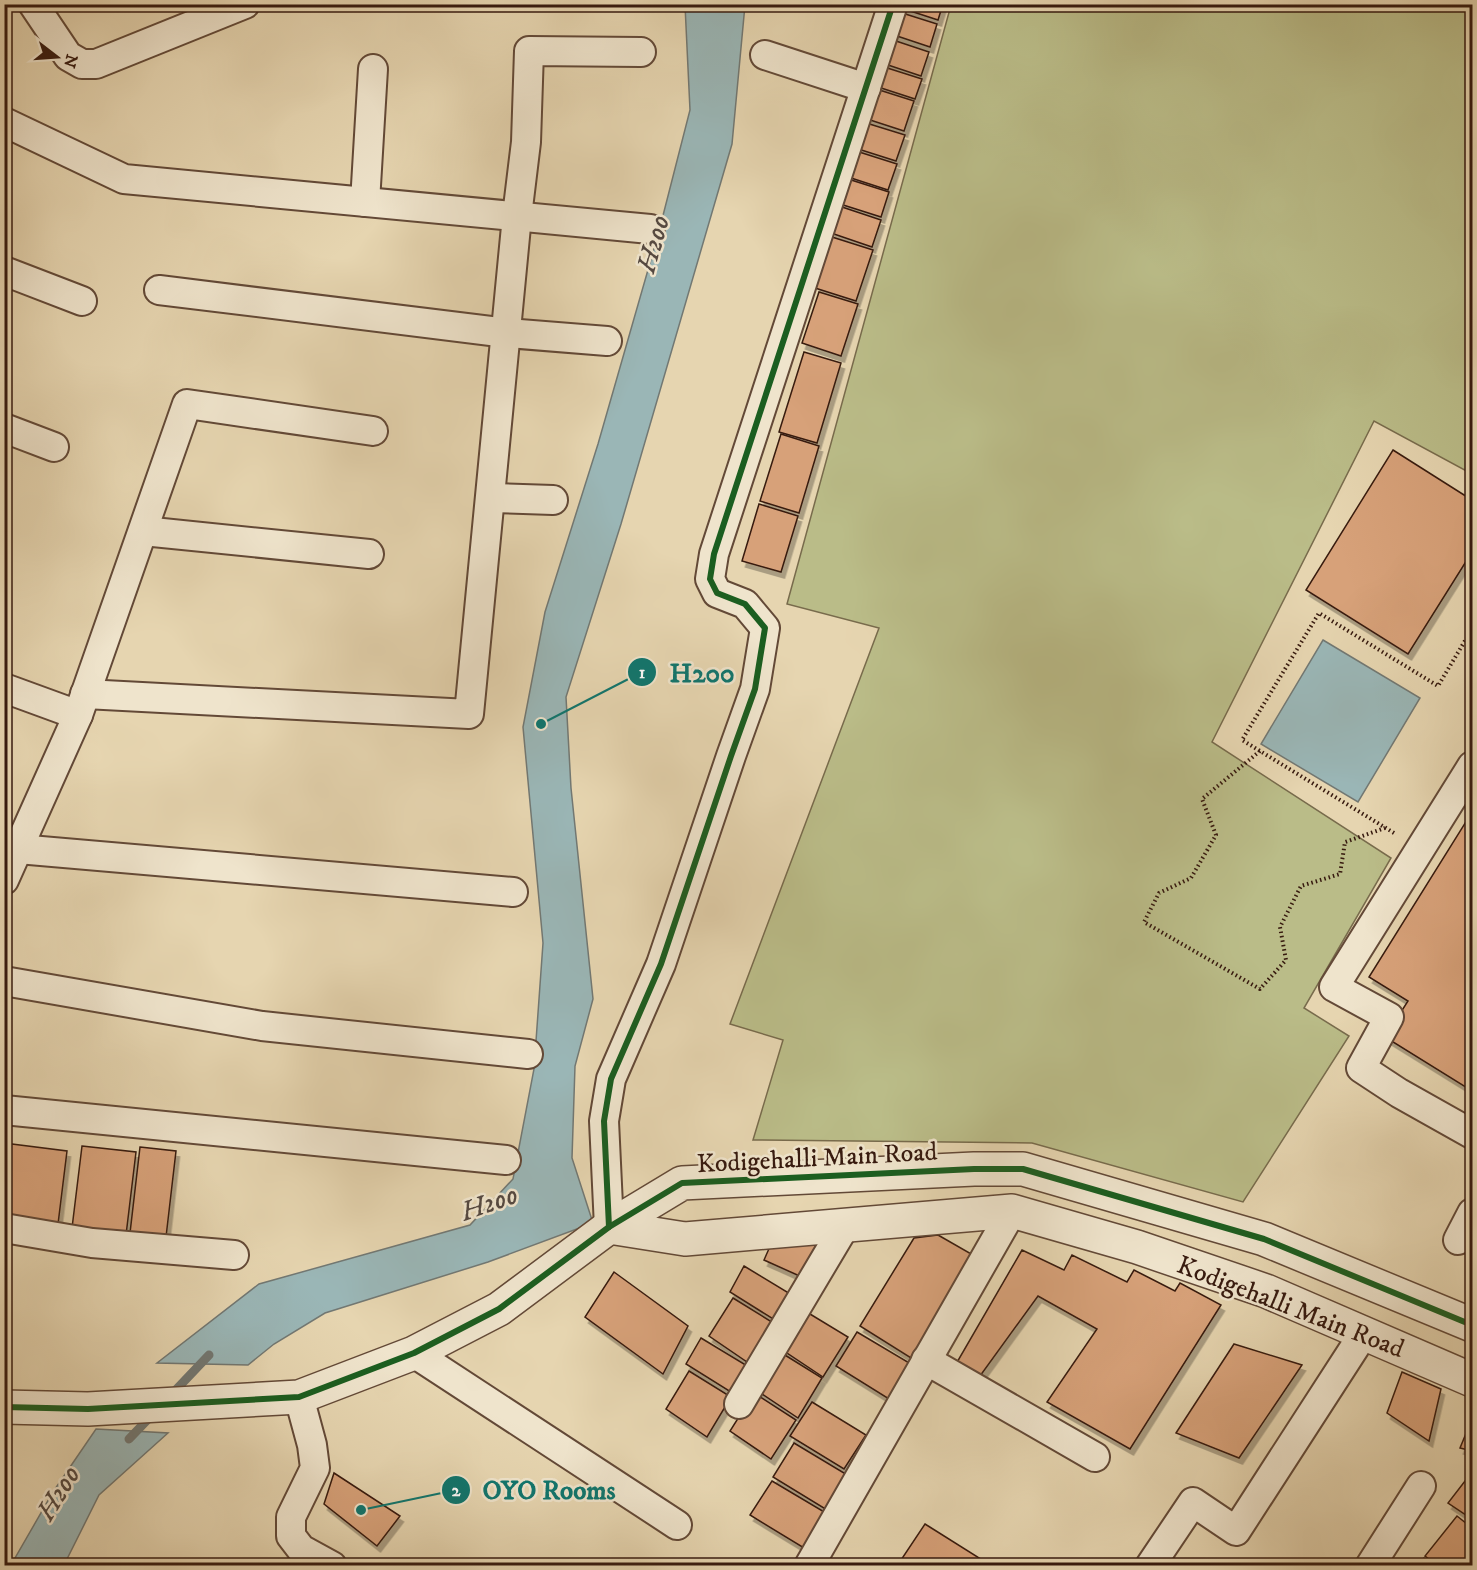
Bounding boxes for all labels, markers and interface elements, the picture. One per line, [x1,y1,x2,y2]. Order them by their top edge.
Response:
north arrow [27,27,87,87]
text: N [59,52,82,70]
water label: H200 [629,211,678,278]
callout: H200 [627,650,746,695]
text: H200 [670,657,735,691]
text: 1 [639,662,646,684]
street label: Kodigehalli Main Road [696,1136,938,1181]
water label: H200 [455,1178,522,1230]
street label: Kodigehalli Main Road [1172,1249,1409,1366]
water label: H200 [28,1460,89,1528]
callout: OYO Rooms [441,1467,628,1512]
text: OYO Rooms [482,1474,616,1508]
text: 2 [452,1480,462,1502]

